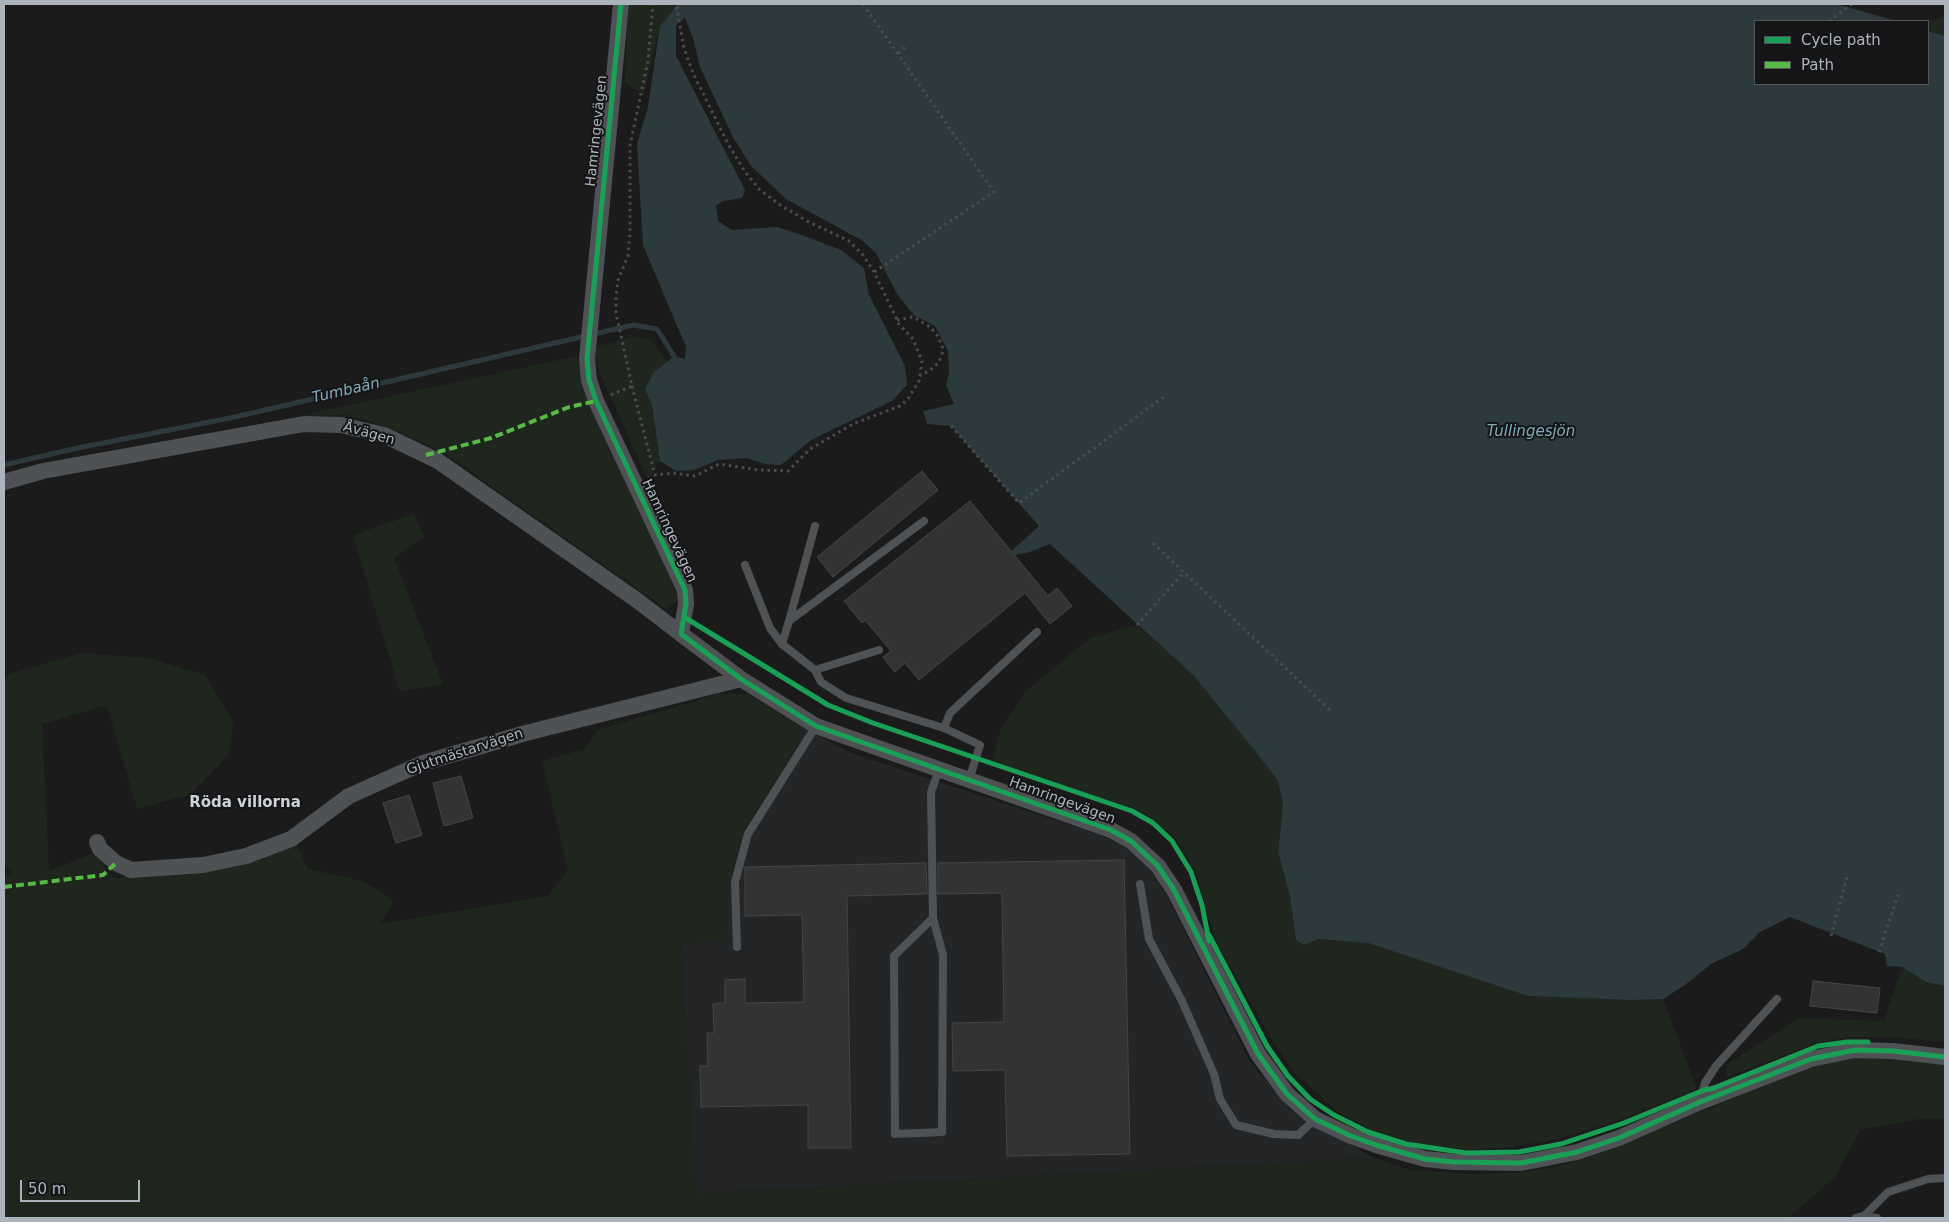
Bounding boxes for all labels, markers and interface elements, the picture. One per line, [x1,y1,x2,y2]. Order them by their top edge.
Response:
legend [1754,20,1929,85]
text: Cycle path [1801,31,1881,49]
text: Path [1801,56,1834,74]
street label: Hamringevägen [583,74,611,188]
water label: Tumbaån [310,374,382,408]
street label: Åvägen [341,419,397,449]
water label: Tullingesjön [1487,423,1575,441]
street label: Hamringevägen [638,477,700,585]
street label: Gjutmästarvägen [405,725,525,779]
street label: Hamringevägen [1007,774,1117,828]
district label: Röda villorna [189,794,301,812]
scale bar [22,1170,142,1202]
text: 50 m [28,1180,66,1198]

